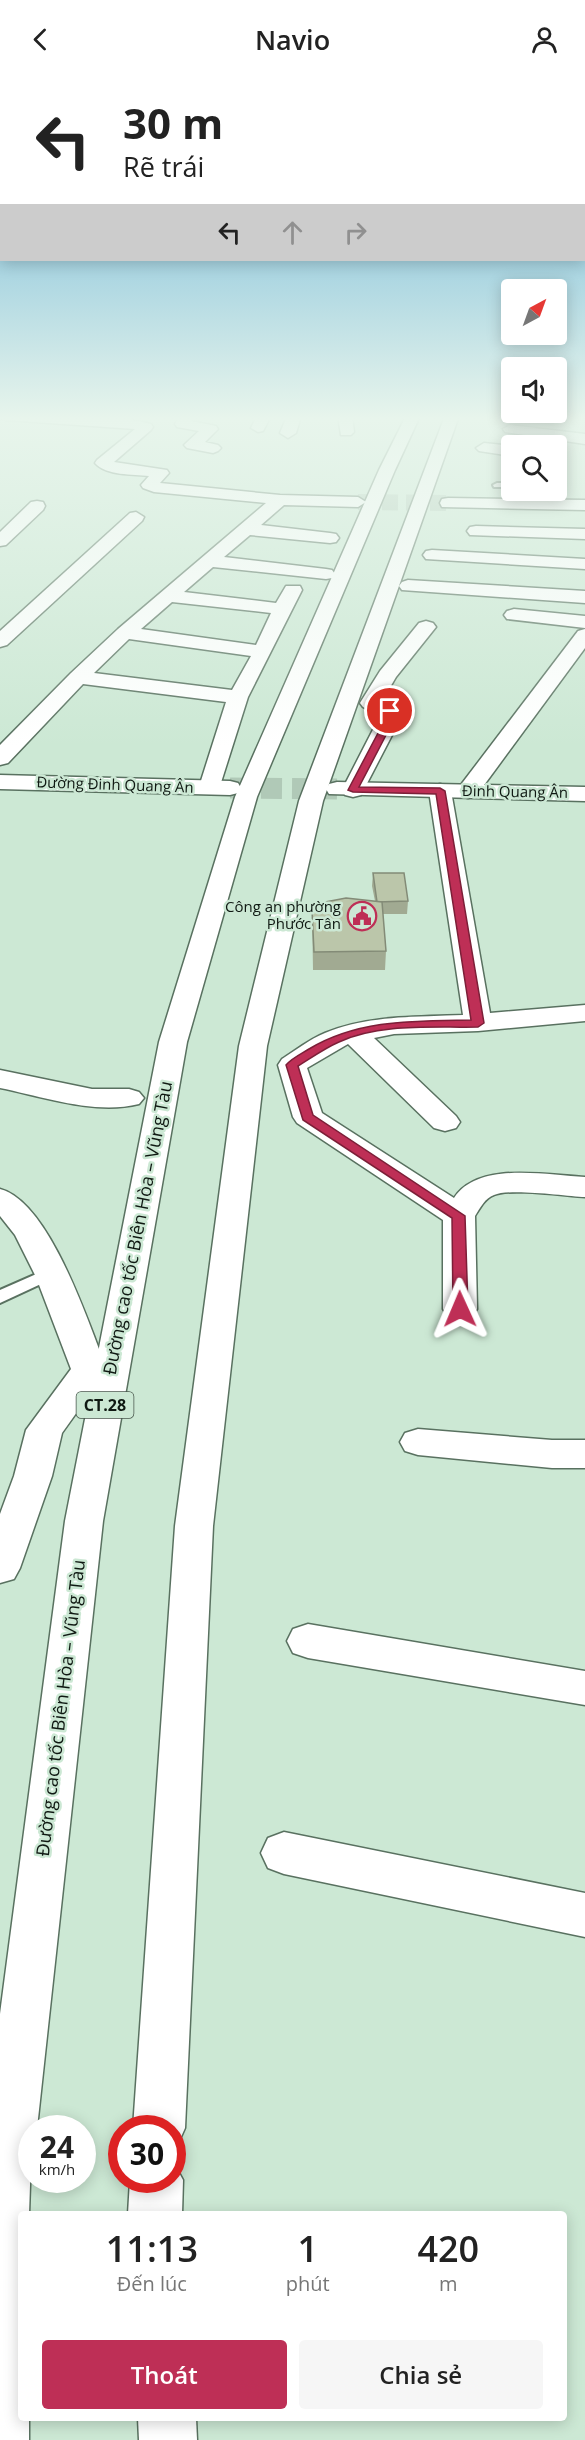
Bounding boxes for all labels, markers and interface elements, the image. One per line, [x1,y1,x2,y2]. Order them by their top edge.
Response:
text: Navio [255,21,330,58]
icon: back [24,23,57,56]
icon: person [528,23,561,56]
text: 30 m [123,94,223,151]
icon: left [24,102,102,180]
text: Rẽ trái [123,148,204,185]
icon: left [213,216,246,249]
icon: ahead [276,216,309,249]
icon: right [339,216,372,249]
north arrow [501,279,567,345]
map controls [501,279,567,501]
button: sound [501,357,567,423]
button: search [501,435,567,501]
pin [364,685,415,736]
icon: arrive [373,694,406,727]
street label: Đường Đinh Quang Ân [36,771,194,797]
street label: Đinh Quang Ân [462,780,568,802]
place label: Công an phường Phước Tân [225,896,341,933]
public building icon: Công an phường Phước Tân [346,900,378,932]
street label: Đường cao tốc Biên Hòa – Vũng Tàu [97,1079,177,1377]
position arrow [428,1277,492,1341]
road number: CT.28 [76,1392,134,1418]
street label: Đường cao tốc Biên Hòa – Vũng Tàu [30,1558,90,1858]
speed limit sign: 30 [108,2115,186,2193]
text: 24 [40,2126,74,2167]
text: km/h [39,2159,75,2179]
text: 11:13 [106,2224,198,2273]
text: 1 [297,2224,318,2273]
text: 420 [417,2224,479,2273]
text: Đến lúc [117,2270,187,2297]
text: phút [286,2270,330,2297]
text: m [439,2270,458,2297]
button: Thoát [42,2340,287,2409]
button: Chia sẻ [299,2340,543,2409]

